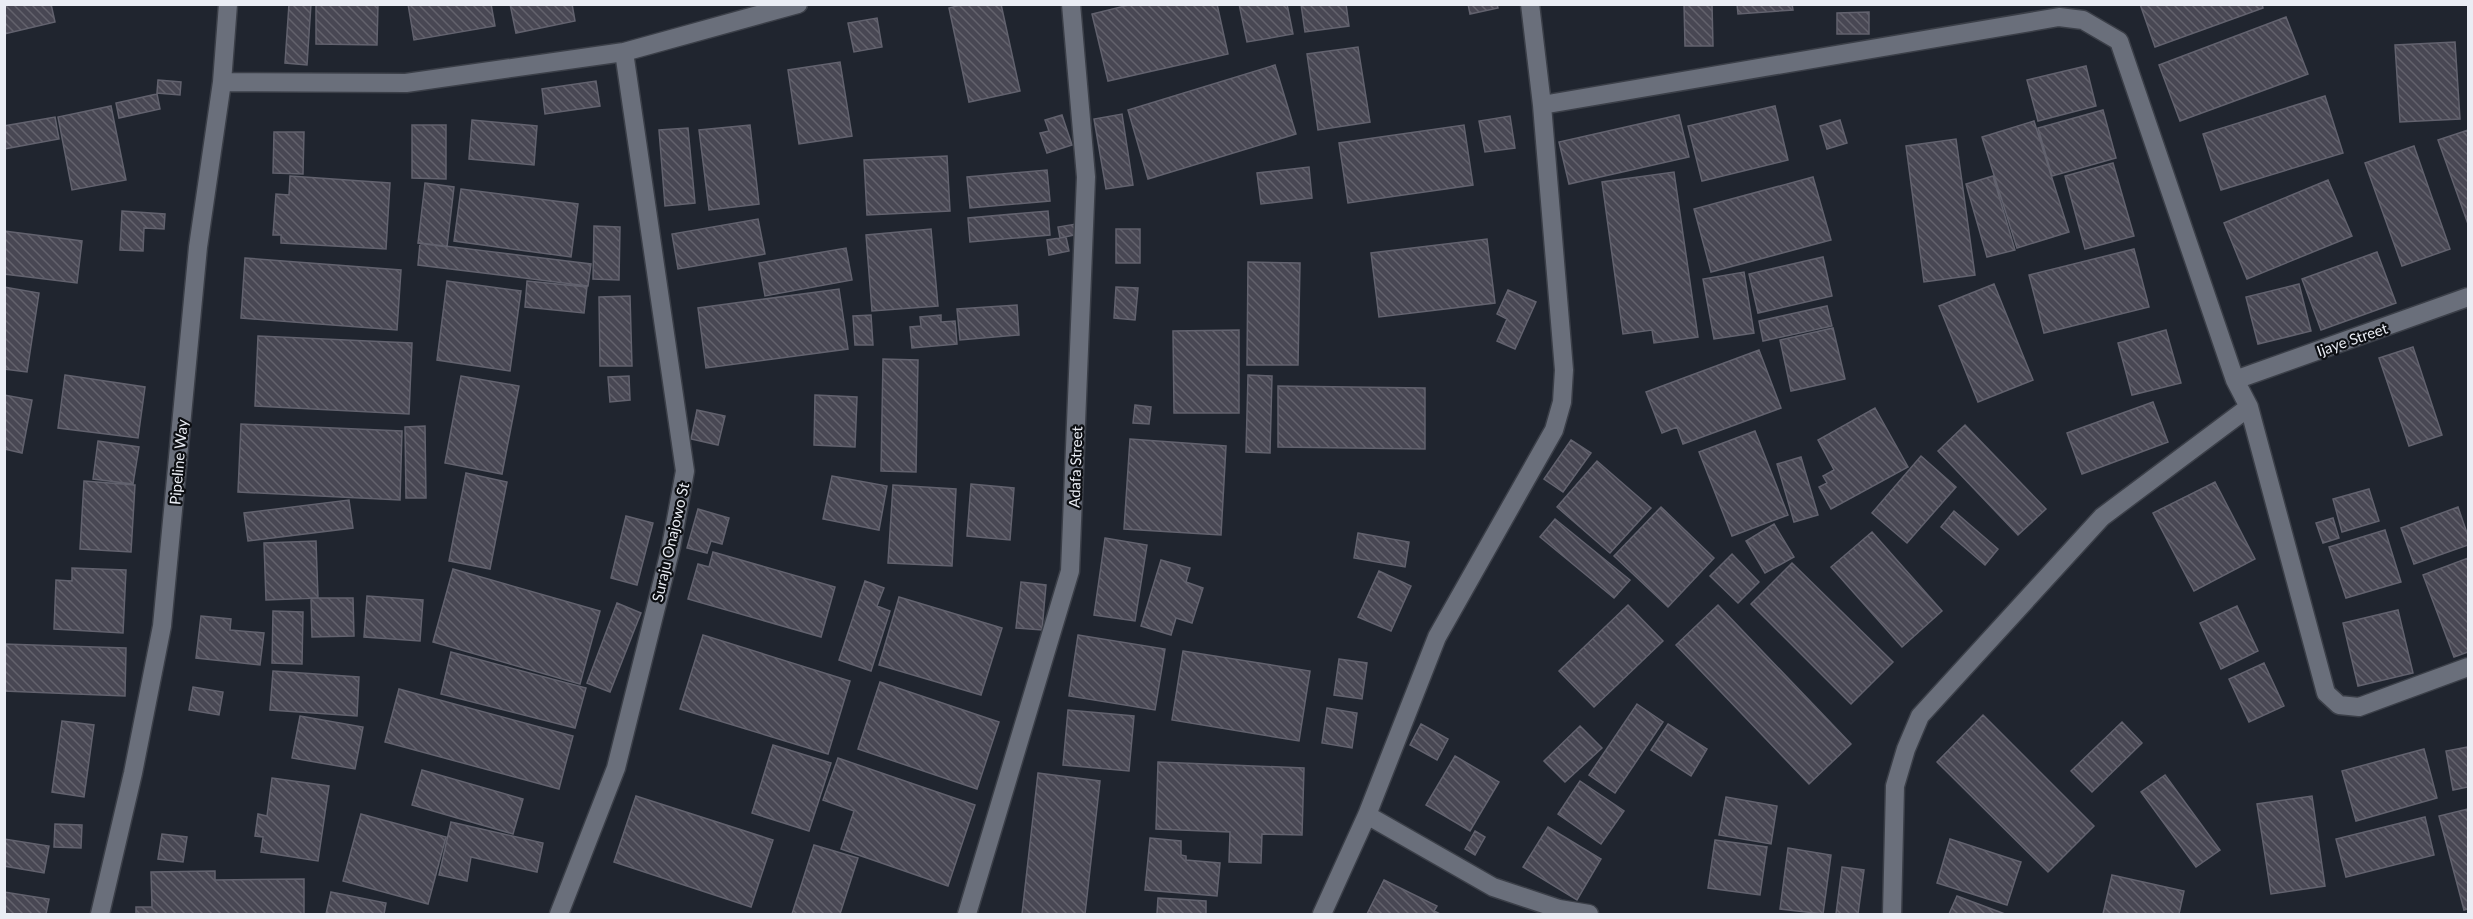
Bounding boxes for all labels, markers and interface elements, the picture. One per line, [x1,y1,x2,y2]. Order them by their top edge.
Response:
street label: Ijaye Street [2314,318,2390,360]
street label: Pipeline Way [165,418,191,505]
street label: Adafa Street [1065,425,1085,508]
street label: Suraju Onajowo St [648,480,693,603]

